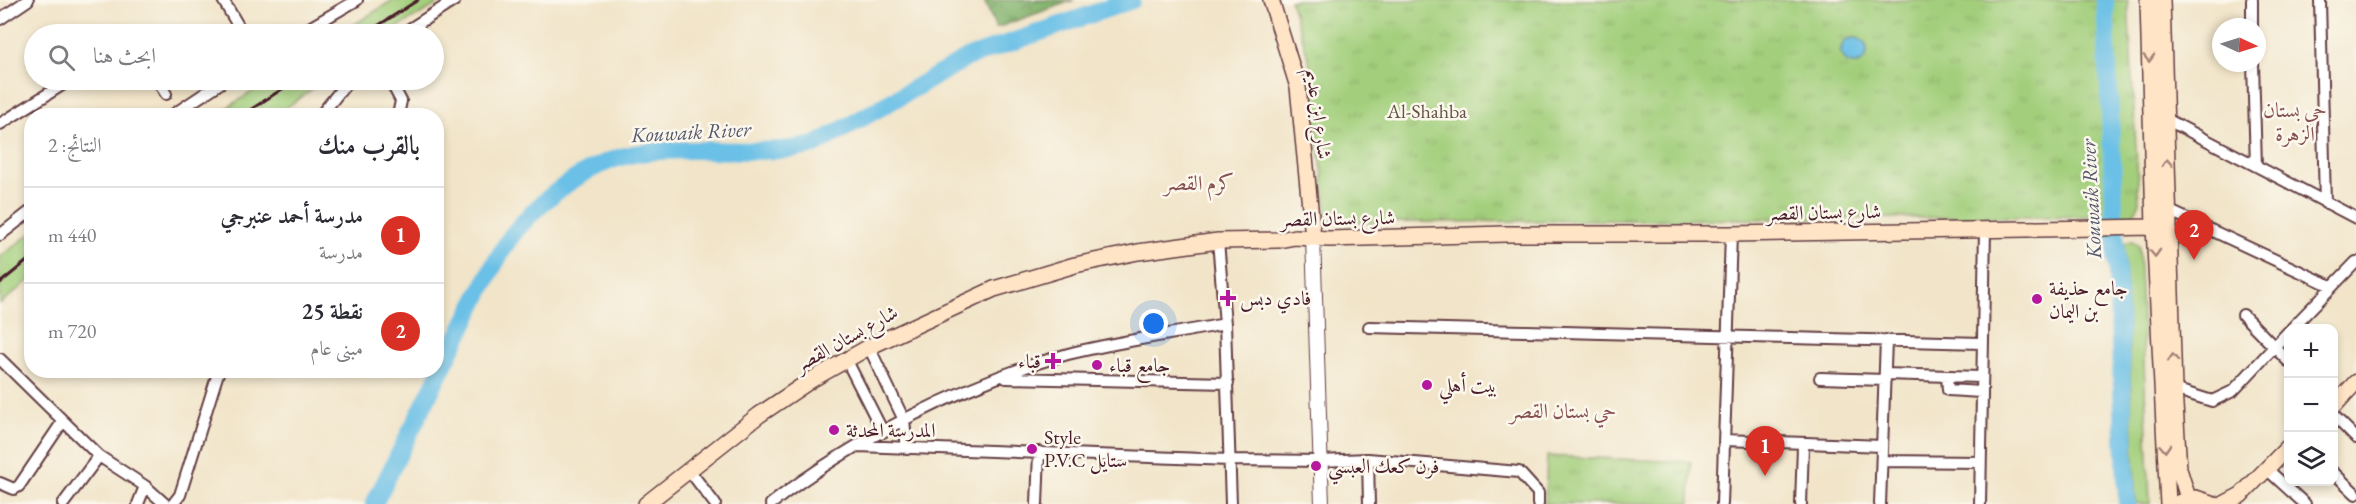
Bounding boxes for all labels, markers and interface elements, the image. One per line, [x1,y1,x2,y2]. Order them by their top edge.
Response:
north arrow [2212,18,2266,72]
search box [24,24,444,90]
icon: search [45,41,78,74]
text: ابحث هنا [93,41,156,70]
one-way arrow [2143,54,2156,63]
street label: شارع ابن عديم [1295,67,1338,162]
district label: حي بستان الزهرة [2263,96,2327,147]
park label: Al-Shahba [1386,98,1467,124]
water label: Kouwaik River [629,115,753,148]
text: بالقرب منك [318,128,420,162]
text: النتائج: 2 [48,132,102,158]
water label: Kouwaik River [2074,137,2107,261]
one-way arrow [2160,158,2173,167]
district label: كرم القصر [1162,169,1234,201]
street label: شارع بستان القصر [1765,198,1882,231]
text: مدرسة أحمد عنبرجي [221,201,363,230]
street label: شارع بستان القصر [1279,204,1396,237]
pin: 2 [2174,210,2214,260]
text: 440 m [48,222,96,248]
text: 1 [395,222,406,248]
text: مدرسة [319,239,363,265]
one-way arrow [2149,249,2162,258]
place label: جامع حذيفة بن اليمان [2049,275,2128,324]
place label: فادي دبس [1240,285,1311,314]
marker: فادي دبس [1221,291,1235,305]
marker: جامع حذيفة بن اليمان [2030,292,2044,306]
text: نقطة 25 [302,297,363,326]
street label: شارع بستان القصر [788,299,905,382]
your location [1139,309,1168,338]
text: 720 m [48,318,96,344]
text: 2 [395,318,406,344]
map controls [2284,324,2338,486]
button: + [2284,324,2338,378]
text: مبنى عام [310,335,363,361]
place label: قباء [1018,348,1041,374]
place label: جامع قباء [1109,352,1170,383]
one-way arrow [2167,353,2179,362]
marker: قباء [1046,354,1060,368]
marker: جامع قباء [1090,358,1104,372]
place label: بيت أهلي [1439,371,1497,405]
marker: بيت أهلي [1420,378,1434,392]
button: − [2284,378,2338,432]
district label: حي بستان القصر [1508,397,1616,428]
place label: المدرسة المحدثة [846,417,936,443]
marker: المدرسة المحدثة [827,423,841,437]
place label: Style P.V.C ستايل [1044,424,1127,475]
pin: 1 [1746,426,1784,476]
button: layers [2284,432,2338,486]
marker: Style P.V.C ستايل [1025,442,1039,456]
one-way arrow [2158,444,2171,453]
place label: فرن كعك العبسي [1328,453,1439,485]
marker: فرن كعك العبسي [1309,459,1323,473]

